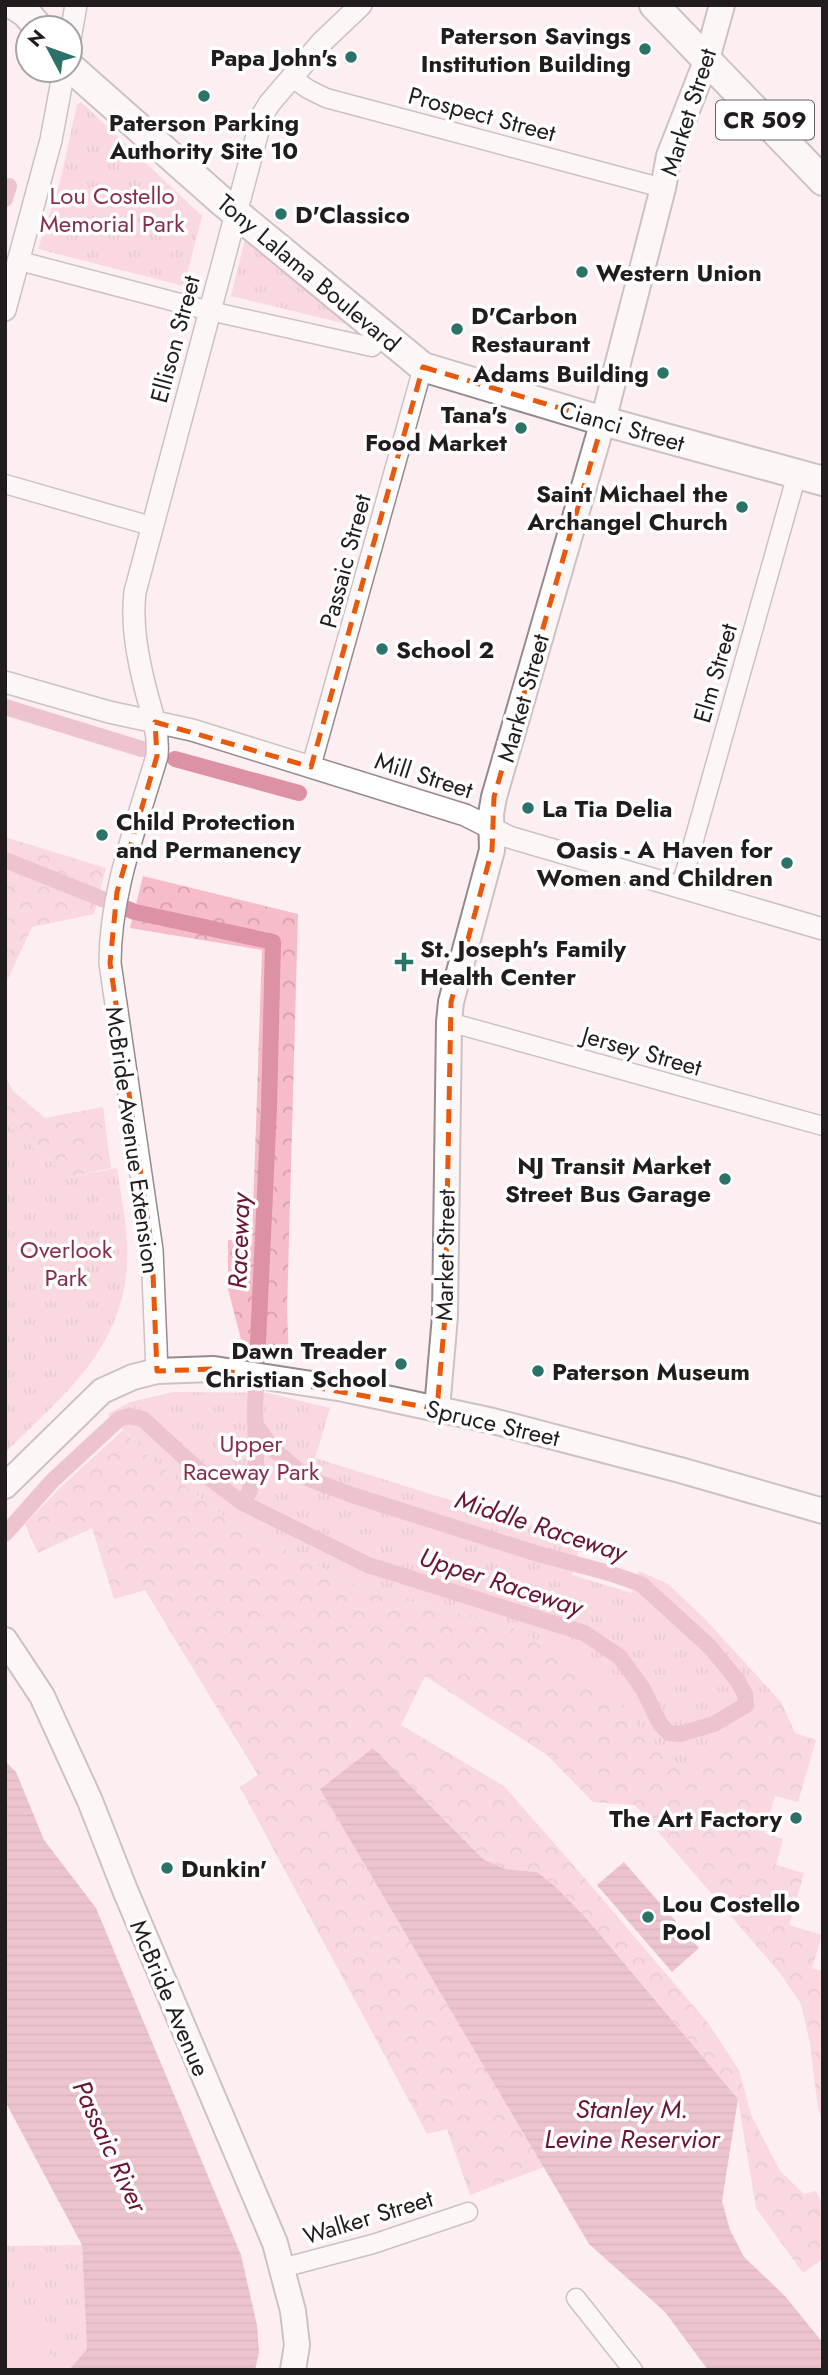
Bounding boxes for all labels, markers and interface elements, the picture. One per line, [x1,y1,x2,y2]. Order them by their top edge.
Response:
north arrow [14,14,84,84]
place label: Paterson Savings Institution Building [421,18,631,81]
text: N [21,24,52,53]
place label: Papa John's [210,40,337,75]
marker: Paterson Savings Institution Building [637,41,653,57]
street label: Market Street [651,44,725,180]
marker: Papa John's [343,49,359,65]
street label: Prospect Street [405,78,560,151]
marker: Paterson Parking Authority Site 10 [196,88,212,104]
road number: CR 509 [716,100,814,140]
place label: Paterson Parking Authority Site 10 [109,105,299,168]
park label: Lou Costello Memorial Park [39,178,185,241]
street label: Tony Lalama Boulevard [210,186,408,360]
place label: D'Classico [295,197,410,232]
marker: D'Classico [273,206,289,222]
place label: Western Union [596,255,762,290]
marker: Western Union [574,264,590,280]
street label: Ellison Street [141,271,209,406]
place label: D'Carbon Restaurant [471,298,590,361]
marker: D'Carbon Restaurant [449,321,465,337]
place label: Adams Building [472,356,649,391]
marker: Adams Building [655,365,671,381]
street label: Cianci Street [555,391,689,461]
place label: Tana's Food Market [365,397,507,460]
marker: Tana's Food Market [513,420,529,436]
place label: Saint Michael the Archangel Church [526,476,728,539]
street label: Passaic Street [310,490,380,632]
marker: Saint Michael the Archangel Church [734,499,750,515]
street label: Elm Street [684,619,746,727]
street label: Market Street [488,630,558,766]
place label: School 2 [396,632,494,667]
marker: School 2 [374,641,390,657]
street label: Mill Street [370,743,478,807]
place label: La Tia Delia [542,791,672,826]
marker: La Tia Delia [520,800,536,816]
place label: Child Protection and Permanency [116,804,301,867]
marker: Child Protection and Permanency [94,827,110,843]
place label: Oasis - A Haven for Women and Children [537,832,773,895]
marker: Oasis - A Haven for Women and Children [779,855,795,871]
place label: St. Joseph's Family Health Center [420,931,626,994]
marker: St. Joseph's Family Health Center [394,952,414,972]
street label: McBride Avenue Extension [97,1004,169,1276]
street label: Jersey Street [575,1016,706,1085]
place label: NJ Transit Market Street Bus Garage [505,1148,711,1211]
marker: NJ Transit Market Street Bus Garage [717,1171,733,1187]
street label: Market Street [426,1188,464,1321]
water label: Raceway [218,1191,260,1289]
park label: Overlook Park [20,1232,113,1295]
place label: Dawn Treader Christian School [206,1333,387,1396]
place label: Paterson Museum [552,1354,750,1389]
marker: Dawn Treader Christian School [393,1356,409,1372]
marker: Paterson Museum [530,1363,546,1379]
street label: Spruce Street [423,1391,563,1455]
park label: Upper Raceway Park [183,1426,320,1489]
water label: Middle Raceway [450,1480,633,1572]
water label: Upper Raceway [414,1538,589,1627]
place label: The Art Factory [609,1801,782,1836]
marker: The Art Factory [788,1810,804,1826]
place label: Dunkin' [181,1851,267,1886]
marker: Dunkin' [159,1860,175,1876]
place label: Lou Costello Pool [662,1886,800,1949]
marker: Lou Costello Pool [640,1909,656,1925]
street label: McBride Avenue [121,1914,219,2082]
water label: Passaic River [63,2074,158,2219]
water label: Stanley M. Levine Reservior [544,2090,721,2158]
street label: Walker Street [299,2181,437,2253]

